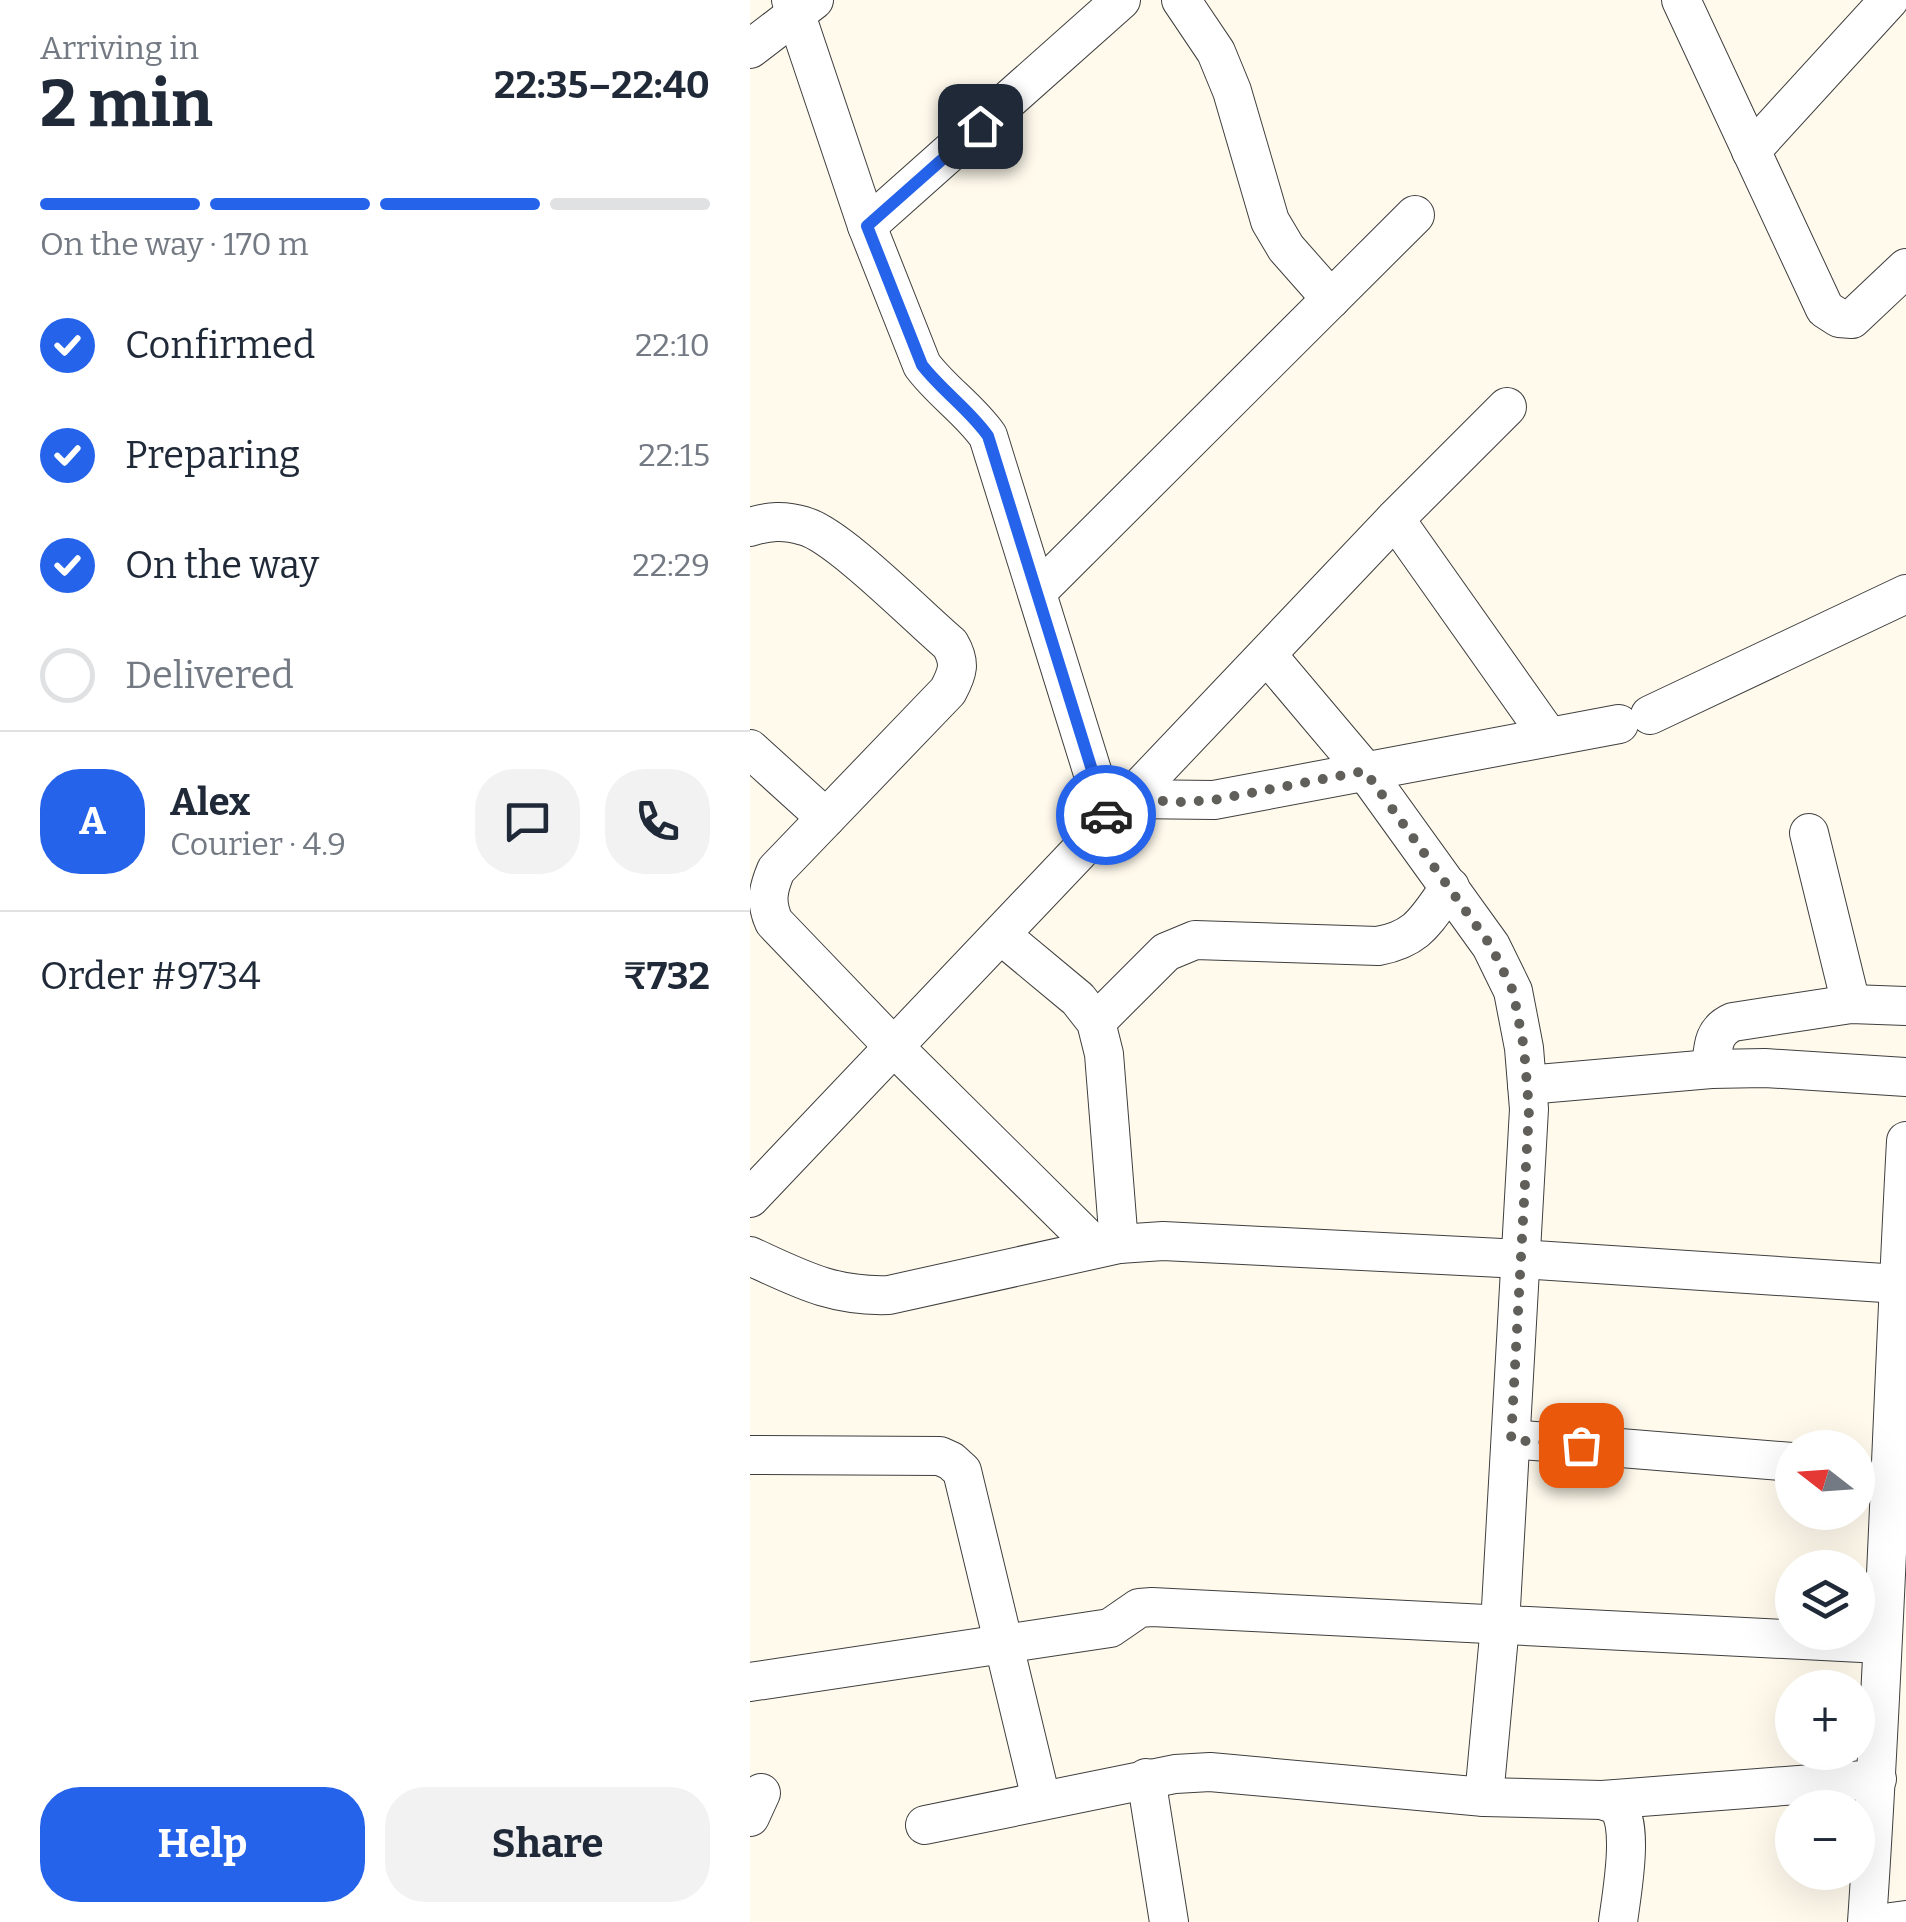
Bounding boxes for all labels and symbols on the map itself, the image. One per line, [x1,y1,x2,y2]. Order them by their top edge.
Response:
pin [938,84,1023,169]
courier [1056,765,1156,865]
pin [1539,1403,1624,1488]
north arrow [1775,1430,1875,1530]

